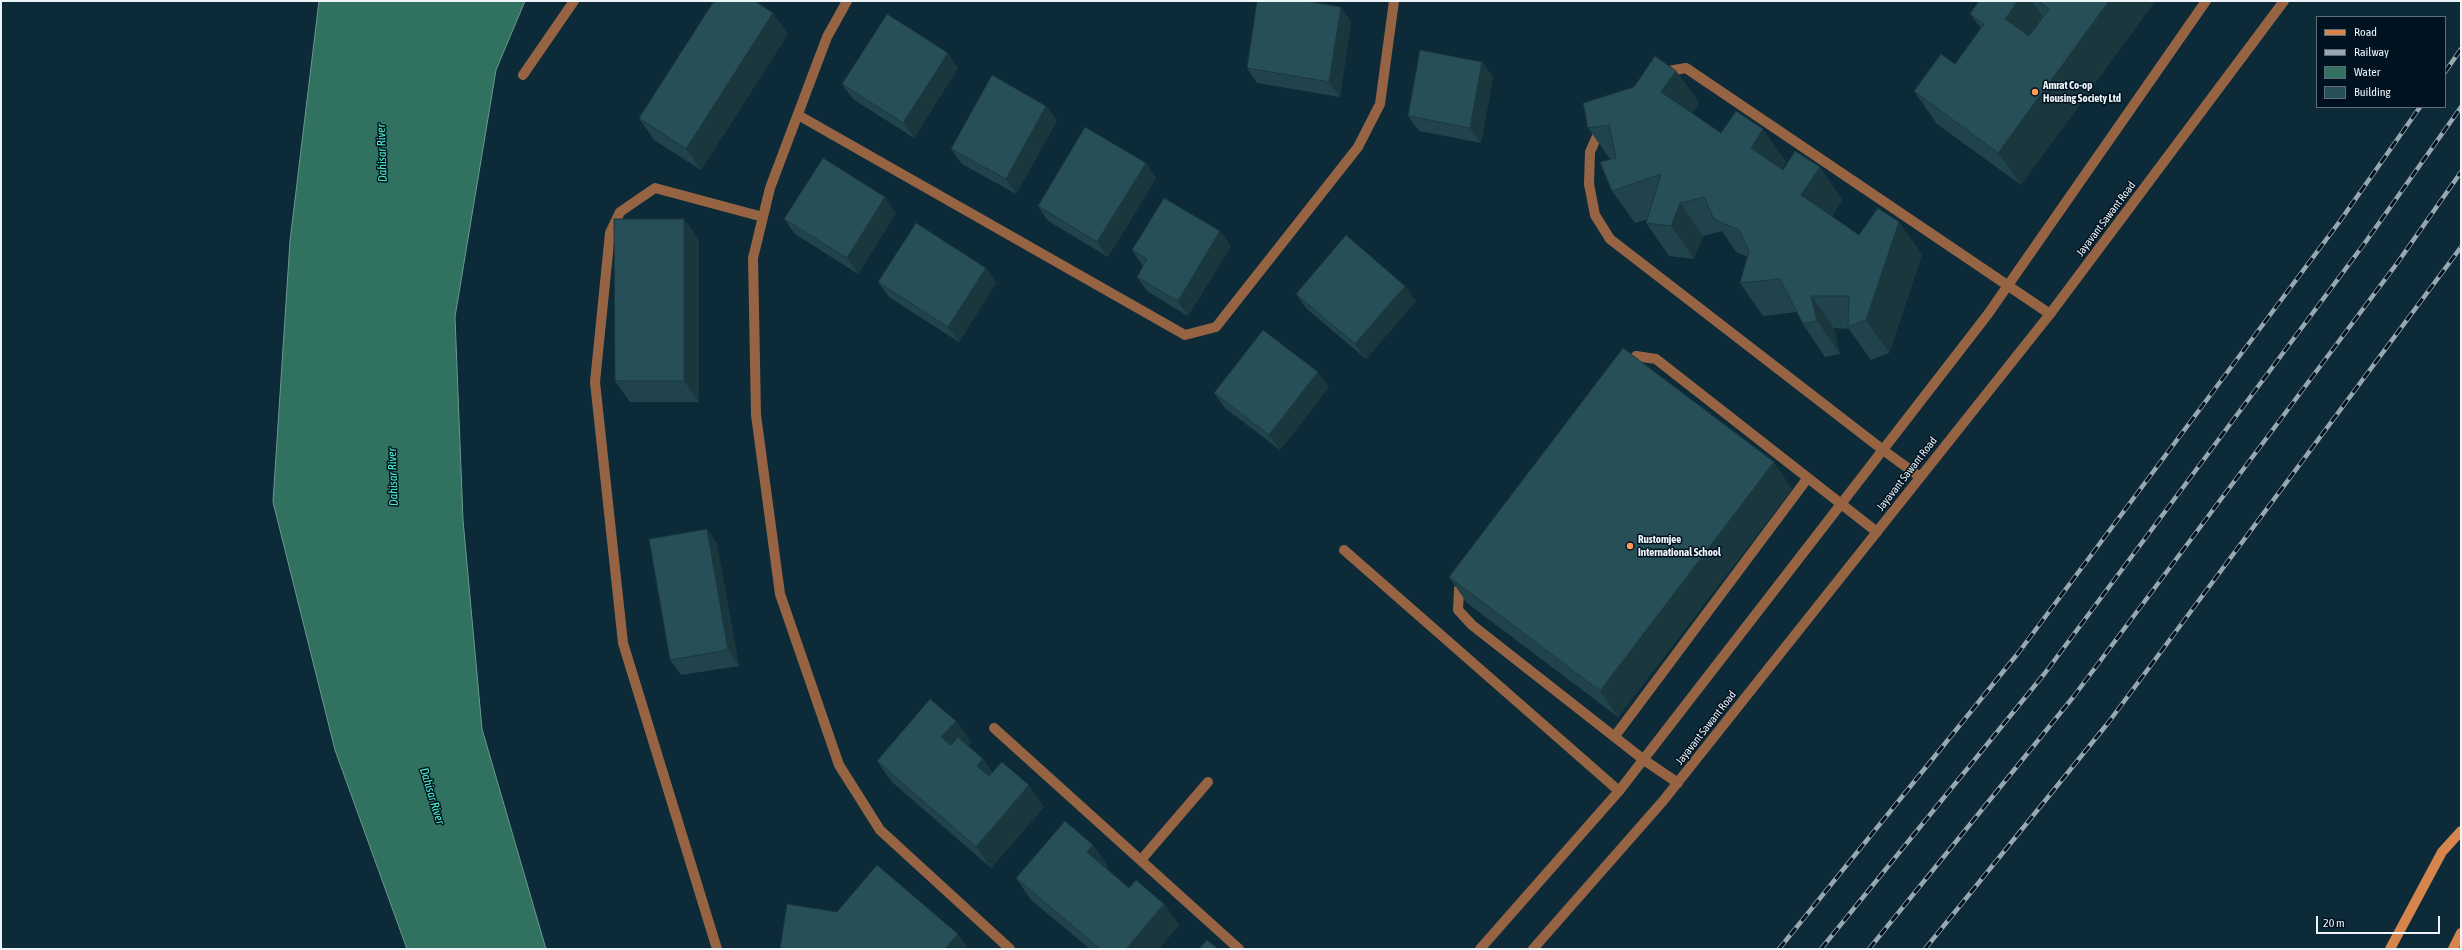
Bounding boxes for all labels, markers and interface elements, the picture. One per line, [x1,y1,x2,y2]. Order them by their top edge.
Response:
legend [2316,16,2446,108]
text: Road [2354,25,2377,39]
text: Railway [2354,45,2389,59]
text: Water [2354,65,2380,79]
place label: Amrat Co-op Housing Society Ltd [2043,79,2121,105]
text: Building [2354,85,2391,99]
marker: Amrat Co-op Housing Society Ltd [2030,87,2040,97]
water label: Dahisar River [374,124,390,182]
street label: Jayavant Sawant Road [2074,179,2138,259]
street label: Jayavant Sawant Road [1874,434,1940,514]
water label: Dahisar River [385,448,401,506]
place label: Rustomjee International School [1638,533,1721,559]
marker: Rustomjee International School [1625,541,1635,551]
street label: Jayavant Sawant Road [1673,688,1739,768]
water label: Dahisar River [417,766,447,826]
scale bar [2318,908,2442,934]
text: 20 m [2323,916,2345,930]

